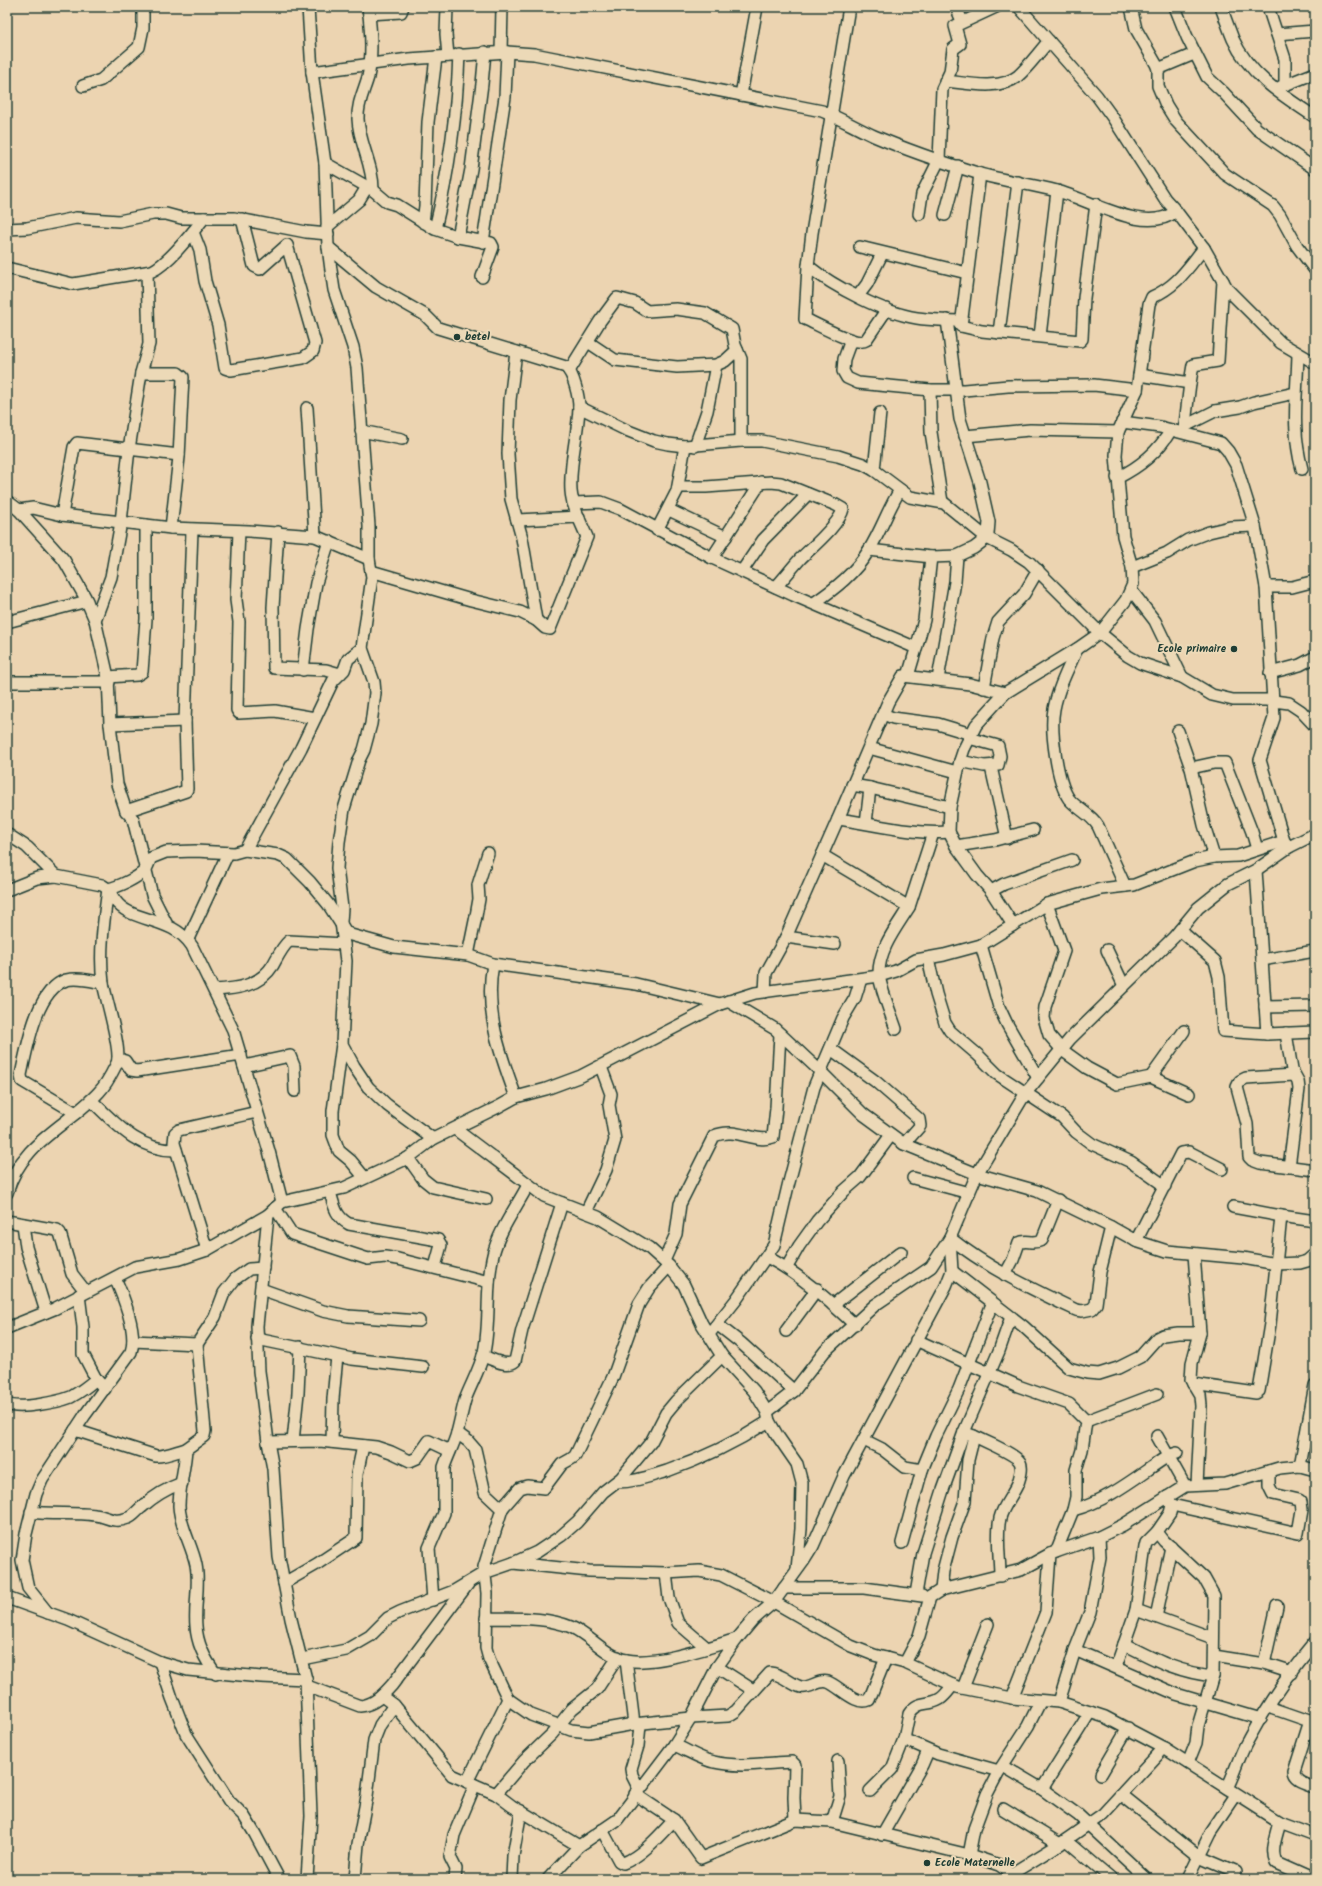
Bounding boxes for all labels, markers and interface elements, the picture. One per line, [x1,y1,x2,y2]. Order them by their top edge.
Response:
place label: betel [465,328,490,346]
marker: betel [452,332,462,342]
place label: Ecole primaire [1157,640,1227,658]
marker: Ecole primaire [1229,644,1239,654]
place label: Ecole Maternelle [935,1854,1016,1872]
marker: Ecole Maternelle [922,1858,932,1868]

